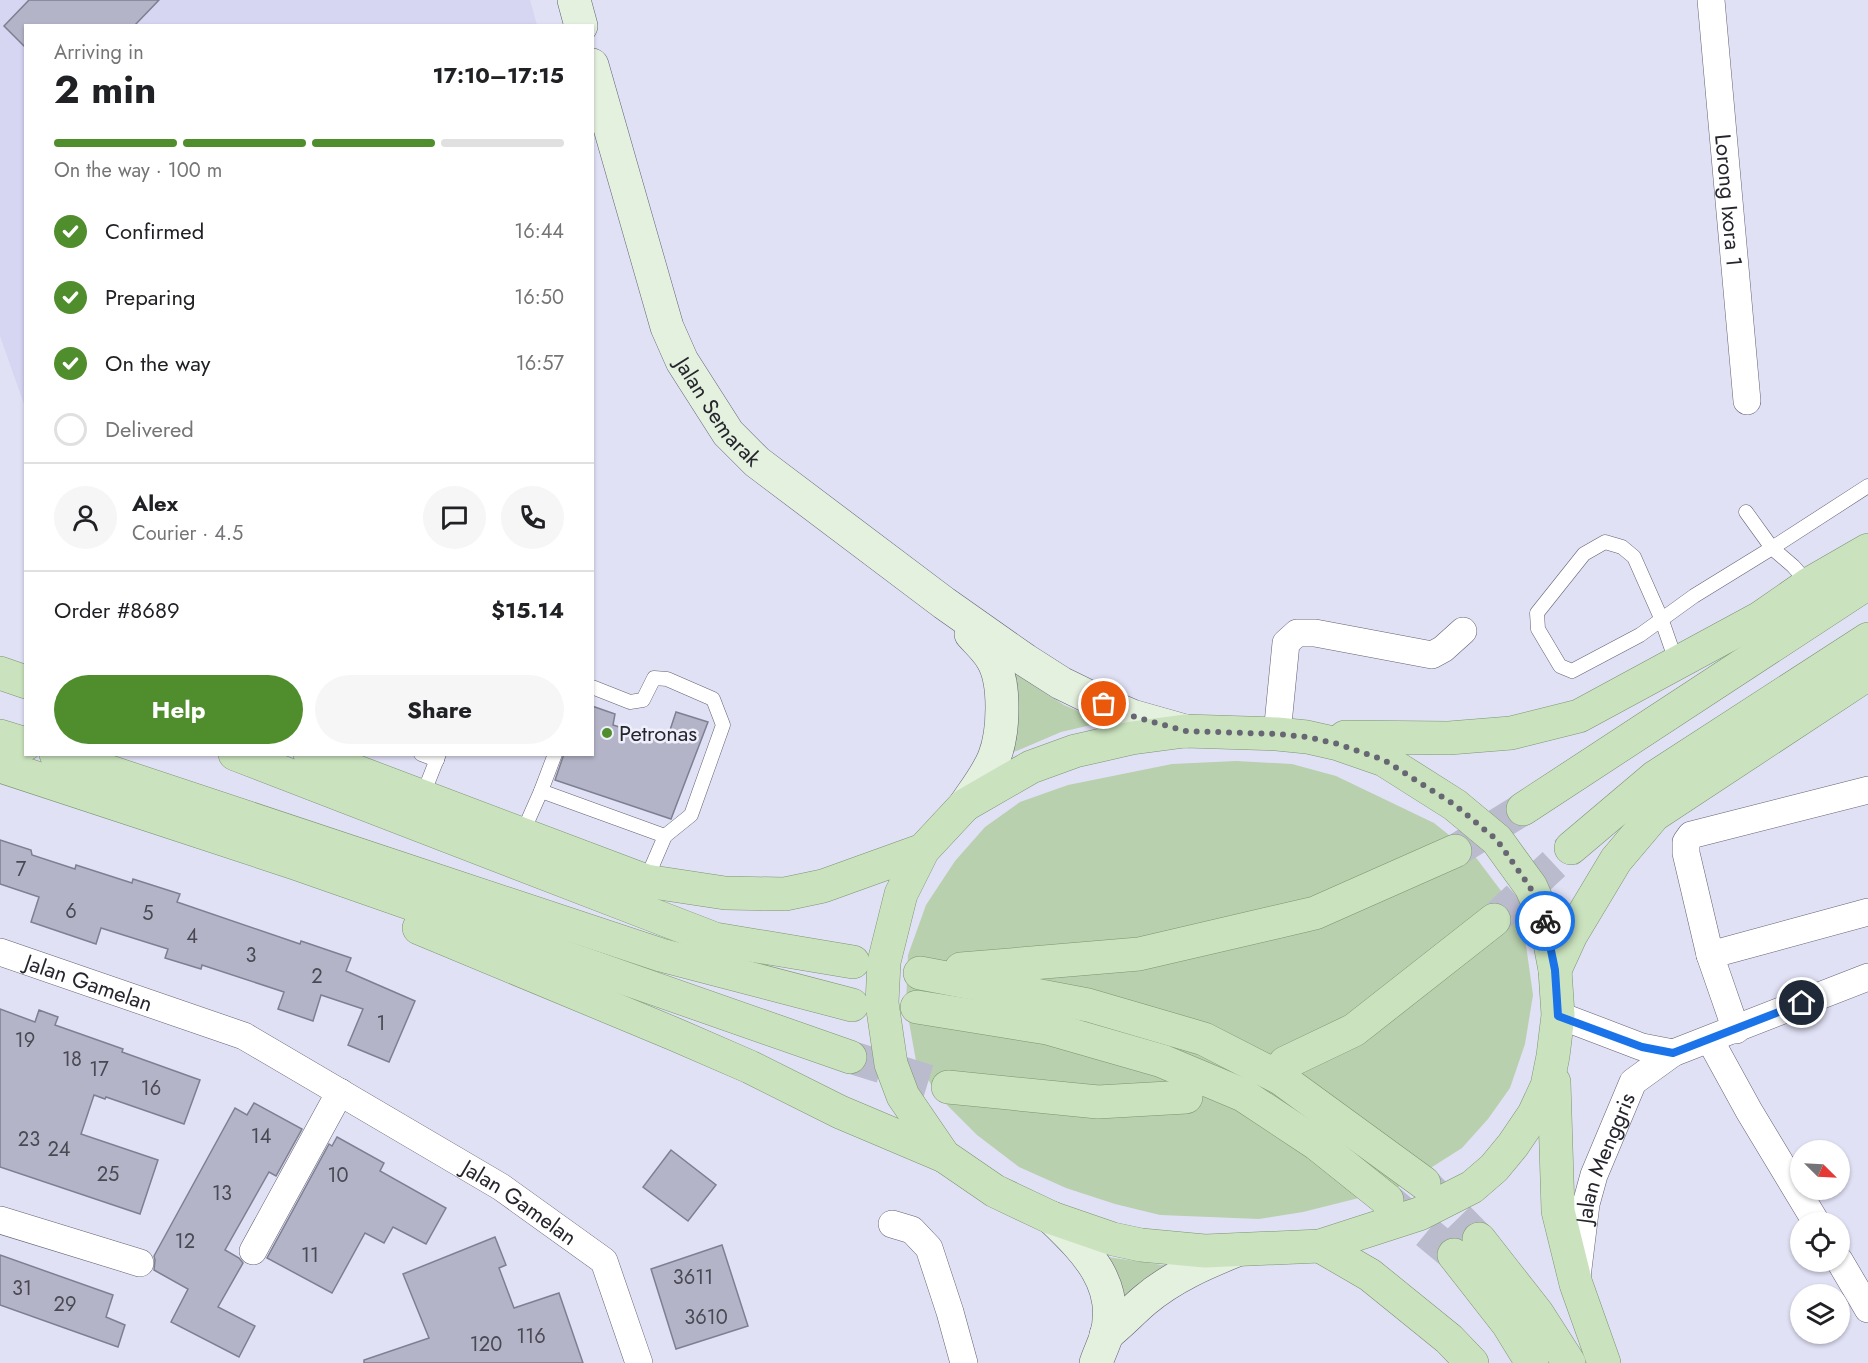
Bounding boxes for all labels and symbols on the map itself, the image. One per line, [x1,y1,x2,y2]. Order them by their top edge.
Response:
street label: Lorong Ixora 1 [1707,133,1751,268]
street label: Jalan Semarak [666,348,769,474]
pin [1078,678,1129,729]
place label: Petronas [619,717,697,749]
marker: Petronas [600,726,614,740]
house number: 7 [16,855,27,884]
courier [1515,891,1575,951]
house number: 6 [65,897,77,926]
house number: 5 [142,899,154,928]
house number: 4 [186,922,198,951]
house number: 3 [246,941,257,970]
street label: Jalan Gamelan [18,945,157,1019]
house number: 2 [311,962,323,991]
pin [1776,977,1827,1028]
house number: 1 [377,1009,386,1038]
house number: 19 [15,1026,35,1055]
house number: 18 [62,1045,82,1074]
house number: 17 [89,1055,109,1084]
house number: 16 [141,1074,161,1103]
street label: Jalan Menggris [1567,1087,1643,1228]
house number: 14 [251,1122,272,1151]
house number: 23 [18,1125,40,1154]
house number: 24 [47,1135,71,1164]
north arrow [1790,1140,1850,1200]
street label: Jalan Gamelan [454,1150,584,1253]
house number: 25 [97,1160,119,1189]
house number: 10 [328,1161,349,1190]
house number: 13 [212,1179,232,1208]
house number: 12 [175,1227,195,1256]
house number: 11 [301,1241,319,1270]
house number: 3611 [673,1263,713,1292]
house number: 31 [12,1274,32,1303]
house number: 29 [54,1290,76,1319]
house number: 3610 [684,1303,728,1332]
house number: 116 [516,1322,546,1351]
house number: 120 [470,1330,502,1359]

